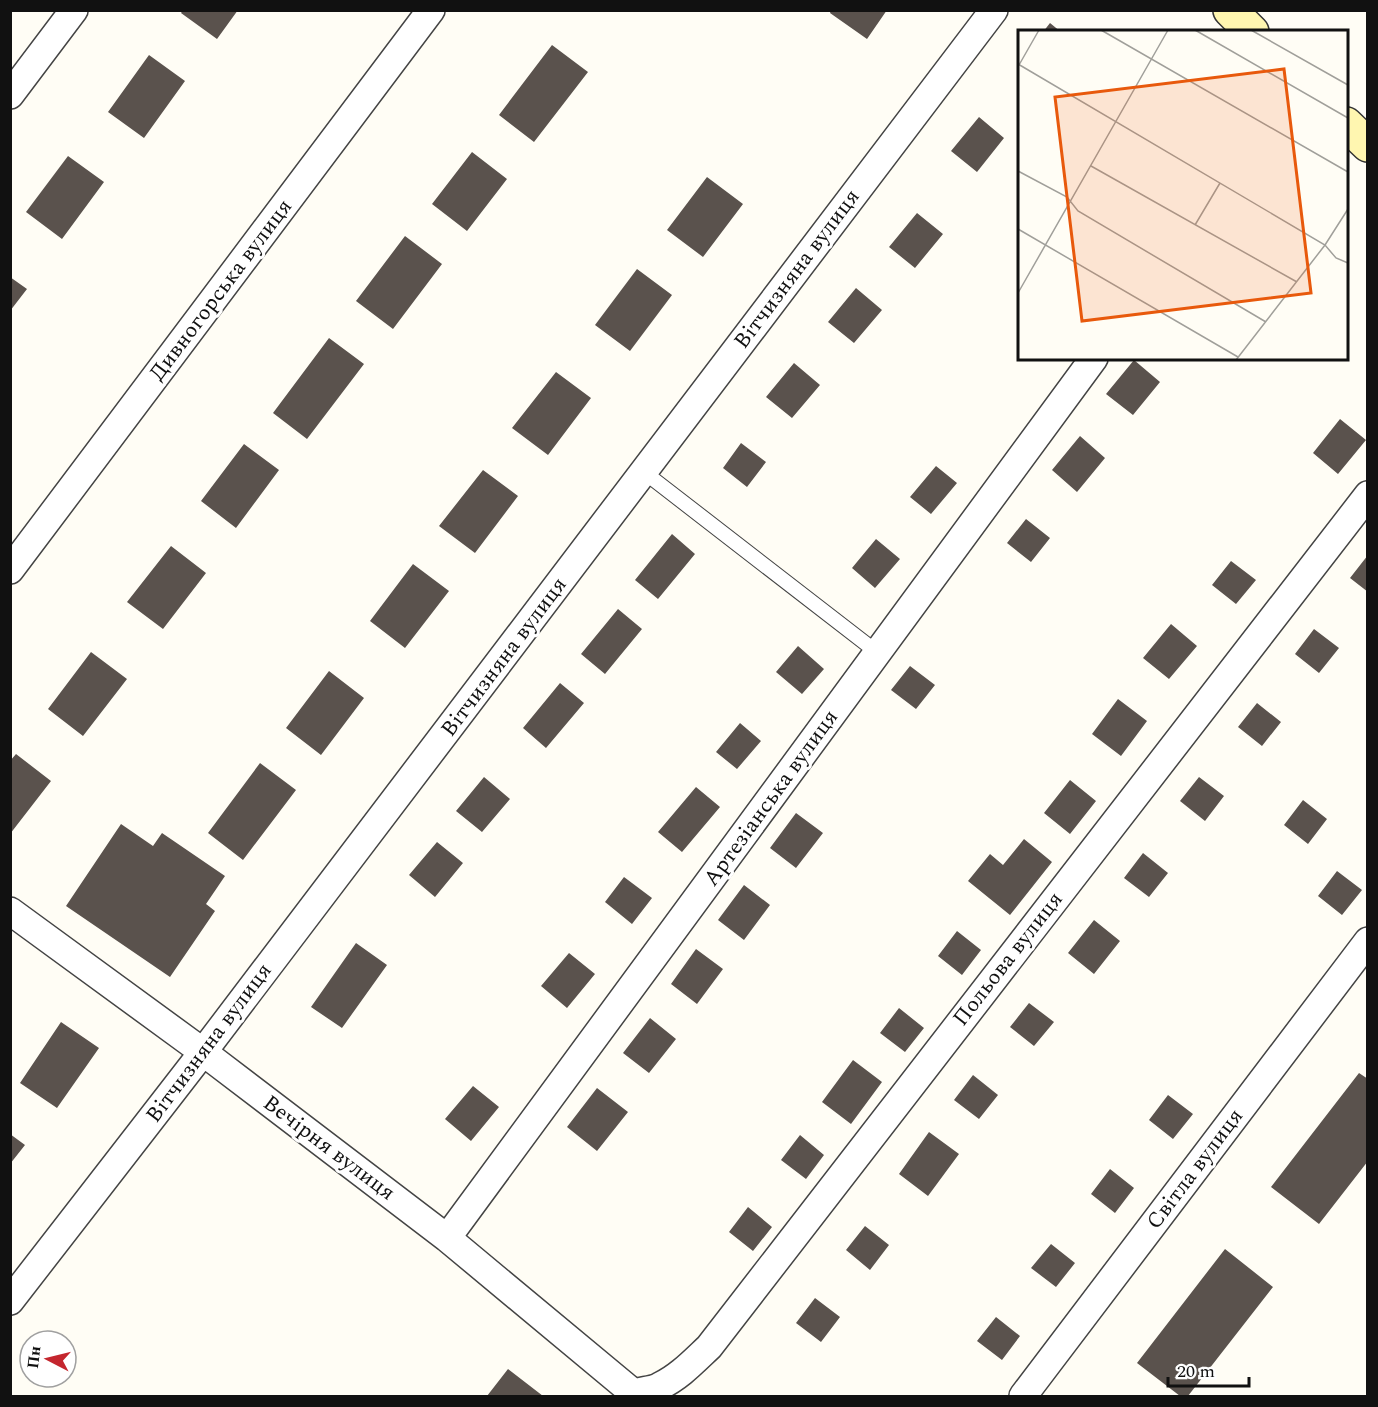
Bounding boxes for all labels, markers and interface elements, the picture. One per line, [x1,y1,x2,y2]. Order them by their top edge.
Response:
inset map [1018,30,1348,360]
street label: Вітчизняна вулиця [726,182,868,356]
street label: Дивногорська вулиця [141,192,301,388]
street label: Вітчизняна вулиця [433,570,575,744]
street label: Артезіанська вулиця [695,703,847,893]
street label: Польова вулиця [945,885,1071,1033]
street label: Вітчизняна вулиця [138,956,280,1130]
street label: Вечірня вулиця [256,1087,402,1209]
street label: Світла вулиця [1138,1101,1252,1237]
north arrow [18,1329,78,1389]
text: Пн [21,1344,47,1370]
scale bar [1168,1350,1249,1388]
text: 20 m [1177,1358,1215,1385]

